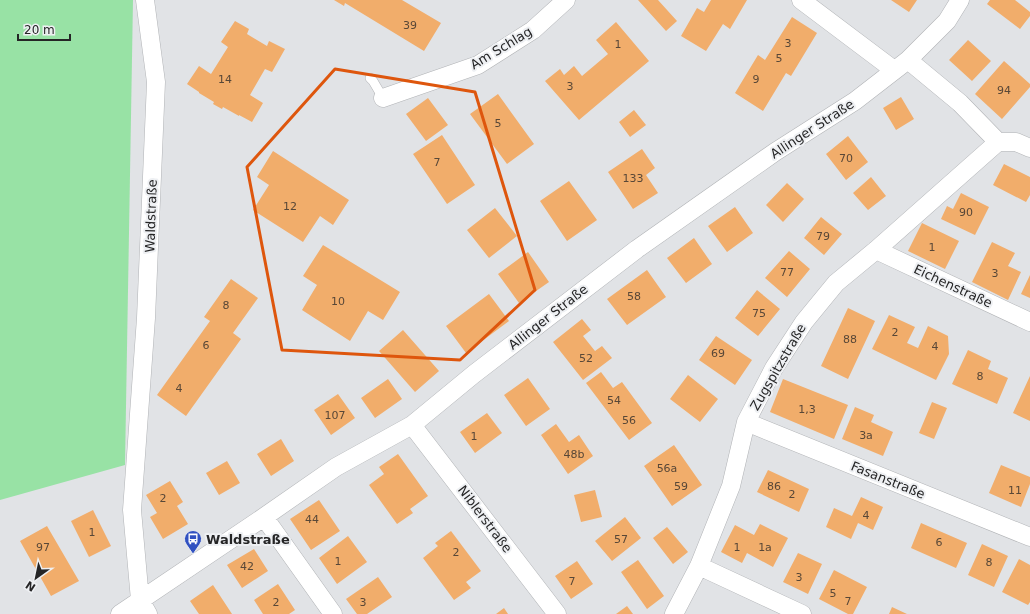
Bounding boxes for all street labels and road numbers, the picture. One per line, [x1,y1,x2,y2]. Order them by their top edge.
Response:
street label: Am Schlag [467,24,535,72]
street label: Allinger Straße [767,96,857,162]
street label: Waldstraße [142,179,160,253]
street label: Eichenstraße [911,261,995,311]
street label: Allinger Straße [505,281,591,353]
street label: Zugspitzstraße [747,321,809,413]
street label: Fasanstraße [849,458,927,502]
street label: Niblerstraße [455,483,515,555]

